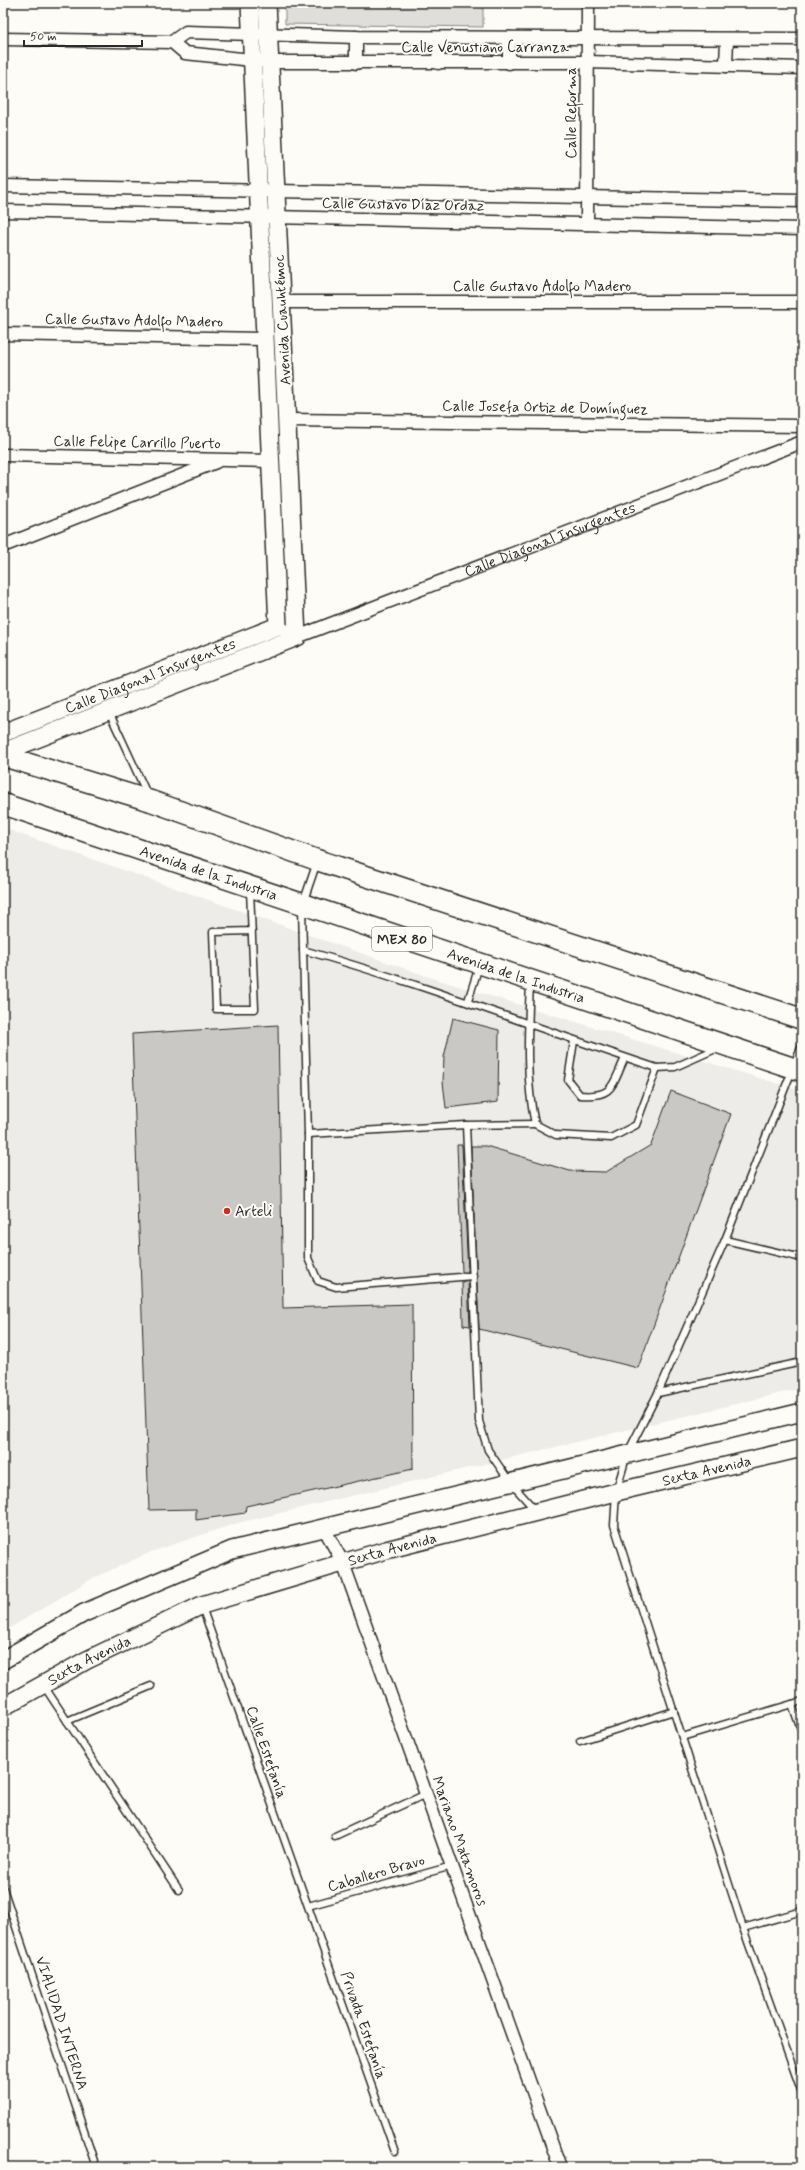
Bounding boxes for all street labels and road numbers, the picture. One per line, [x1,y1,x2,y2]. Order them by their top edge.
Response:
street label: Calle Venustiano Carranza [401,38,570,58]
street label: Calle Reforma [562,67,584,159]
street label: Calle Gustavo Díaz Ordaz [322,194,484,216]
street label: Avenida Cuauhtémoc [270,254,296,386]
street label: Calle Gustavo Adolfo Madero [453,277,631,299]
street label: Calle Gustavo Adolfo Madero [45,309,223,335]
street label: Calle Josefa Ortiz de Domínguez [442,396,648,421]
street label: Calle Felipe Carrillo Puerto [53,432,221,454]
street label: Calle Diagonal Insurgentes [462,498,639,582]
street label: Calle Diagonal Insurgentes [62,634,239,719]
street label: Avenida de la Industria [137,841,280,906]
road number: MEX 80 [372,927,432,951]
street label: Avenida de la Industria [444,944,587,1009]
street label: Sexta Avenida [660,1451,753,1492]
street label: Sexta Avenida [346,1529,439,1572]
street label: Sexta Avenida [44,1631,134,1691]
street label: Calle Estefanía [241,1703,291,1802]
street label: Mariano Matamoros [426,1774,492,1909]
street label: Caballero Bravo [325,1851,427,1897]
street label: VIALIDAD INTERNA [30,1954,92,2093]
street label: Privada Estefanía [335,1969,391,2082]

